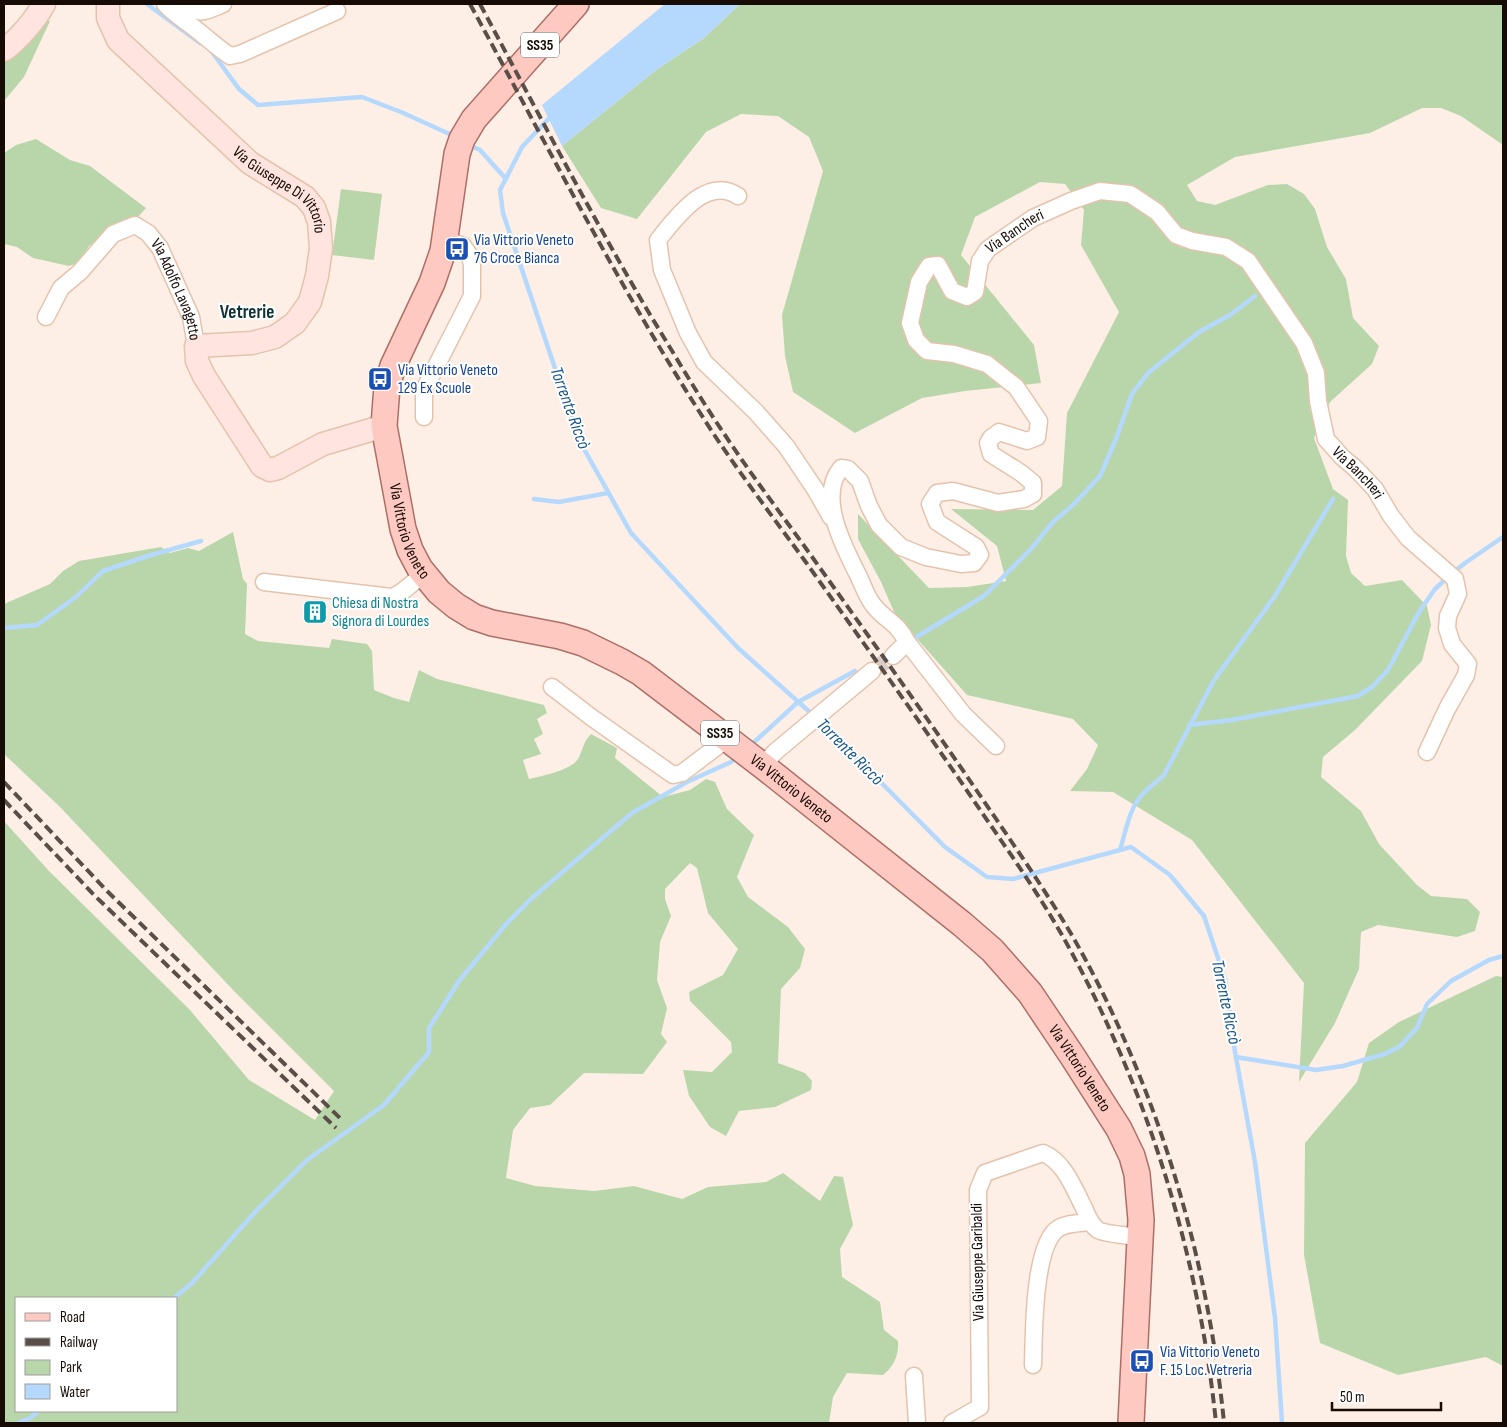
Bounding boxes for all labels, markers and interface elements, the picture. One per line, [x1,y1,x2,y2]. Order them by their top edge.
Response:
road number: SS35 [521,32,559,58]
street label: Via Giuseppe Di Vittorio [229,142,329,234]
street label: Via Bancheri [982,205,1047,257]
place label: Via Vittorio Veneto 76 Croce Bianca [474,231,574,268]
street label: Via Adolfo Lavagetto [147,235,204,342]
bus stop icon: Via Vittorio Veneto 76 Croce Bianca [444,236,470,262]
district label: Vetrerie [220,301,274,324]
place label: Via Vittorio Veneto 129 Ex Scuole [398,361,498,398]
water label: Torrente Riccò [545,364,595,453]
bus stop icon: Via Vittorio Veneto 129 Ex Scuole [367,366,393,392]
street label: Via Bancheri [1328,443,1388,502]
street label: Via Vittorio Veneto [385,482,434,583]
place label: Chiesa di Nostra Signora di Lourdes [332,594,429,631]
building icon: Chiesa di Nostra Signora di Lourdes [302,599,328,625]
water label: Torrente Riccò [812,714,888,790]
road number: SS35 [701,720,739,746]
street label: Via Vittorio Veneto [746,750,836,827]
water label: Torrente Riccò [1207,958,1245,1047]
street label: Via Vittorio Veneto [1045,1021,1115,1115]
street label: Via Giuseppe Garibaldi [967,1203,989,1321]
legend [15,1297,178,1412]
text: Road [60,1308,85,1327]
text: Railway [60,1333,98,1352]
place label: Via Vittorio Veneto F. 15 Loc. Vetreria [1160,1343,1260,1380]
bus stop icon: Via Vittorio Veneto F. 15 Loc. Vetreria [1129,1348,1155,1374]
text: Park [60,1358,82,1377]
scale bar [1332,1380,1441,1412]
text: Water [60,1383,91,1402]
text: 50 m [1340,1388,1365,1407]

